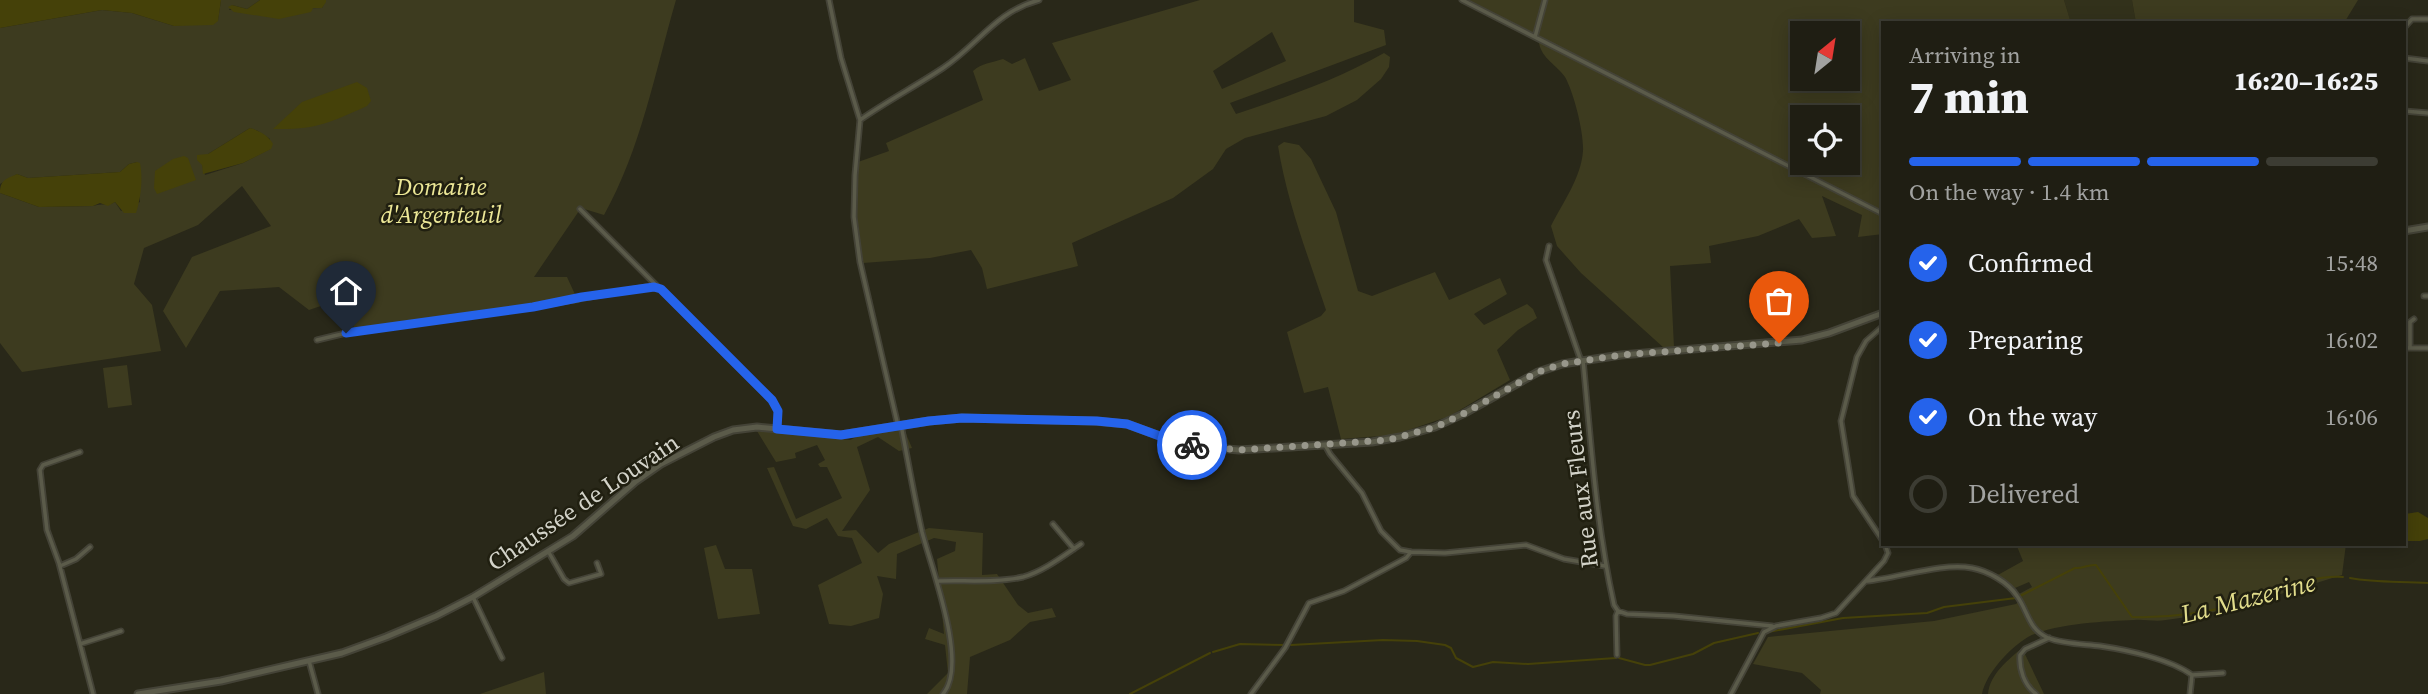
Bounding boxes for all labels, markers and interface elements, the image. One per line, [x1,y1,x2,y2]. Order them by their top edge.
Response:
north arrow [1790,21,1860,91]
map controls [1790,21,1860,175]
text: Arriving in [1909,39,2021,71]
text: 16:20–16:25 [2234,63,2378,99]
text: 7 min [1909,65,2029,128]
button: locate [1790,105,1860,175]
park label: Domaine d'Argenteuil [380,170,502,231]
text: On the way · 1.4 km [1909,176,2110,208]
icon: check [1909,244,1947,282]
text: Confirmed [1968,245,2093,281]
text: 15:48 [2325,247,2378,279]
pin [316,261,376,333]
pin [1749,271,1809,343]
icon: home [327,272,365,310]
icon: bag [1760,282,1798,320]
icon: check [1909,321,1947,359]
text: Preparing [1968,322,2083,358]
text: 16:02 [2325,324,2378,356]
icon: check [1909,398,1947,436]
text: On the way [1968,399,2097,435]
text: 16:06 [2325,401,2378,433]
street label: Rue aux Fleurs [1554,408,1606,570]
courier [1157,410,1227,480]
street label: Chaussée de Louvain [481,426,685,578]
icon: bike [1173,426,1211,464]
text: Delivered [1968,476,2079,512]
water label: La Mazerine [2176,564,2320,632]

